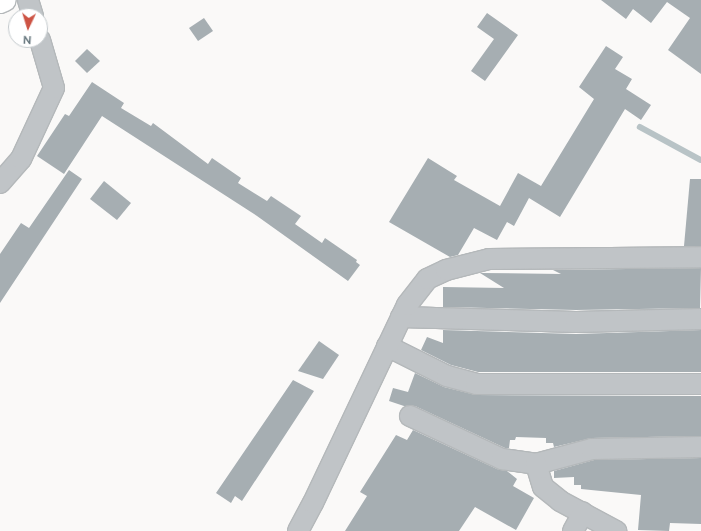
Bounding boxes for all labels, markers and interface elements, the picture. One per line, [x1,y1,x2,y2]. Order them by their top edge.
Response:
north arrow [8,8,48,48]
text: N [23,33,32,46]

